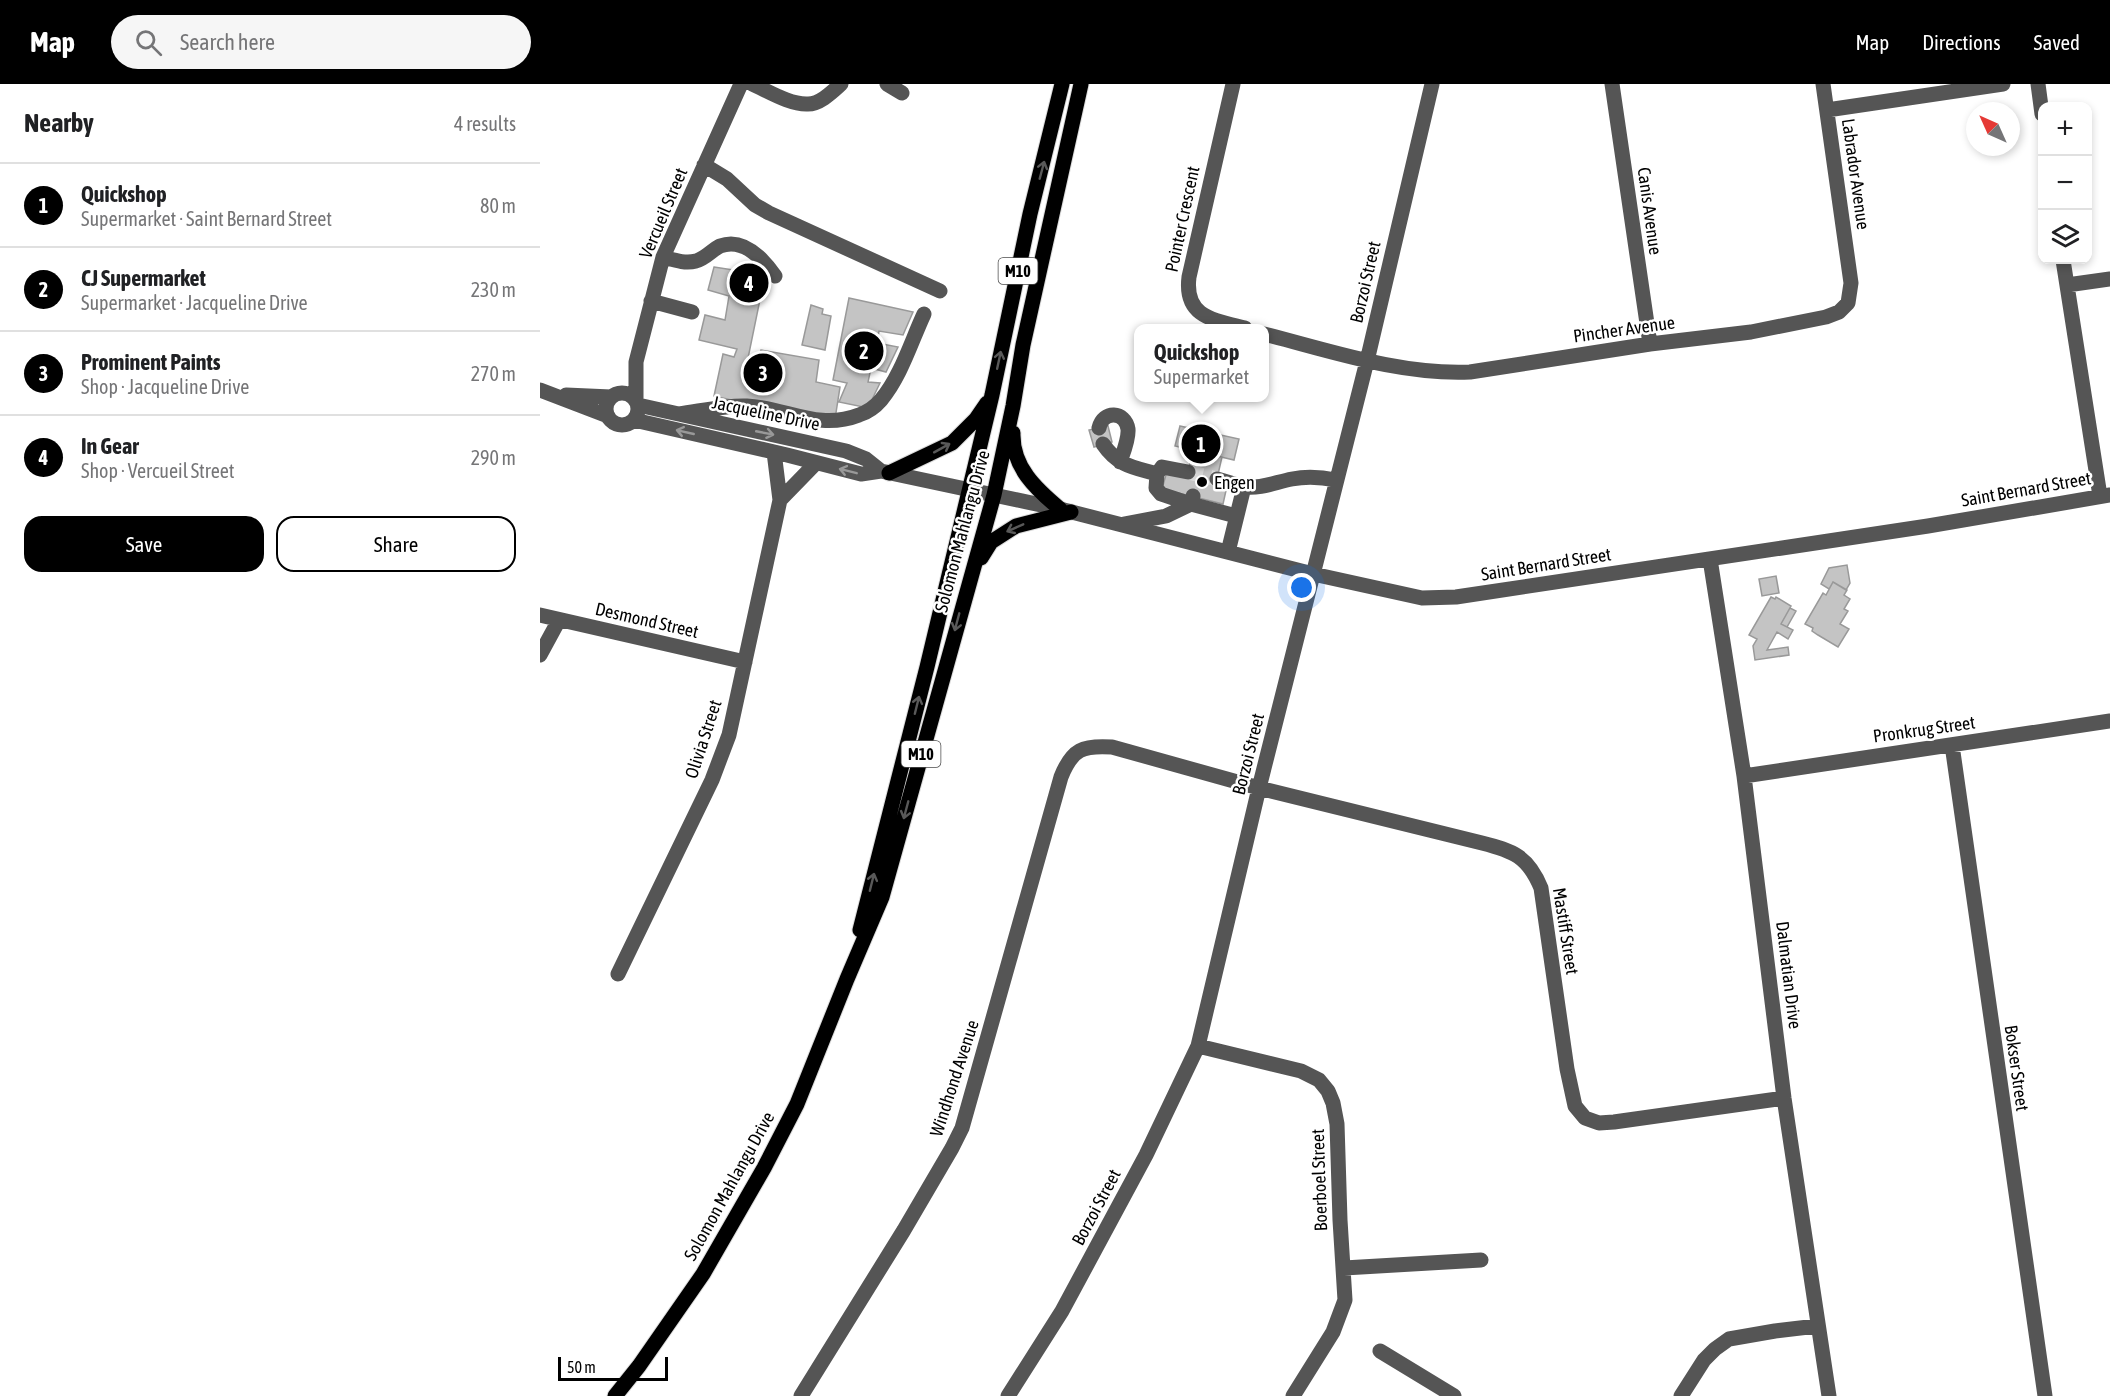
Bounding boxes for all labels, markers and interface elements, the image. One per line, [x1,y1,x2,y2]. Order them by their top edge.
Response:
search box [111,15,531,69]
text: Map [30,26,75,58]
icon: search [132,26,165,59]
text: Search here [180,29,275,55]
text: Map [1855,30,1889,54]
text: Directions [1922,30,2001,54]
text: Saved [2034,30,2080,54]
north arrow [1966,102,2020,156]
map controls [2038,102,2092,264]
button: + [2038,102,2092,156]
text: Nearby [24,108,94,138]
text: 4 results [454,112,516,135]
street label: Labrador Avenue [1838,117,1874,231]
button: − [2038,156,2092,210]
one-way arrow [1036,161,1048,180]
street label: Pointer Crescent [1161,164,1203,274]
street label: Vercueil Street [635,165,691,261]
street label: Canis Avenue [1633,166,1667,256]
text: Quickshop [81,181,167,207]
text: 1 [39,194,48,217]
text: 80 m [480,194,516,217]
text: Supermarket · Saint Bernard Street [81,207,332,230]
button: layers [2038,210,2092,264]
street label: Borzoi Street [1345,239,1385,325]
road number: M10 [998,258,1038,284]
pin: 4 [730,260,768,306]
text: CJ Supermarket [81,265,206,291]
text: 2 [39,278,48,301]
text: 230 m [471,278,516,301]
text: Supermarket · Jacqueline Drive [81,291,308,314]
street label: Pincher Avenue [1572,311,1676,347]
popup [1134,324,1269,402]
pin: 2 [844,328,884,374]
text: Quickshop [1154,339,1239,365]
text: Prominent Paints [81,349,221,375]
pin: 3 [744,350,782,396]
one-way arrow [994,351,1005,371]
text: 3 [39,362,48,385]
text: 270 m [471,362,516,385]
text: Supermarket [1154,365,1249,388]
text: Shop · Jacqueline Drive [81,375,249,398]
street label: Jacqueline Drive [710,391,822,435]
pin: 1 [1182,422,1220,466]
one-way arrow [676,426,696,437]
one-way arrow [754,428,774,439]
text: In Gear [81,433,139,459]
one-way arrow [933,442,950,454]
text: 4 [39,446,48,469]
text: 290 m [471,446,516,469]
street label: Solomon Mahlangu Drive [930,448,994,614]
text: Shop · Vercueil Street [81,459,235,482]
one-way arrow [839,464,858,476]
street label: Saint Bernard Street [1959,467,2093,511]
place label: Engen [1214,472,1255,493]
marker: Engen [1195,475,1209,489]
button: Save [24,516,264,572]
button: Share [276,516,516,572]
one-way arrow [1006,523,1024,534]
street label: Saint Bernard Street [1479,543,1613,585]
your location [1287,573,1316,602]
street label: Desmond Street [593,598,701,642]
one-way arrow [951,612,963,631]
one-way arrow [912,696,923,715]
street label: Olivia Street [680,697,726,781]
street label: Borzoi Street [1228,711,1268,797]
street label: Pronkrug Street [1872,711,1976,747]
road number: M10 [902,741,940,767]
one-way arrow [900,800,911,819]
one-way arrow [867,873,878,892]
street label: Mastiff Street [1549,886,1583,976]
street label: Dalmatian Drive [1772,920,1806,1030]
street label: Windhond Avenue [925,1017,983,1139]
street label: Bokser Street [2001,1024,2033,1112]
street label: Solomon Mahlangu Drive [679,1108,779,1264]
street label: Boerboel Street [1307,1128,1331,1232]
street label: Borzoi Street [1067,1165,1125,1249]
scale bar [558,1354,668,1382]
text: 50 m [567,1358,596,1376]

